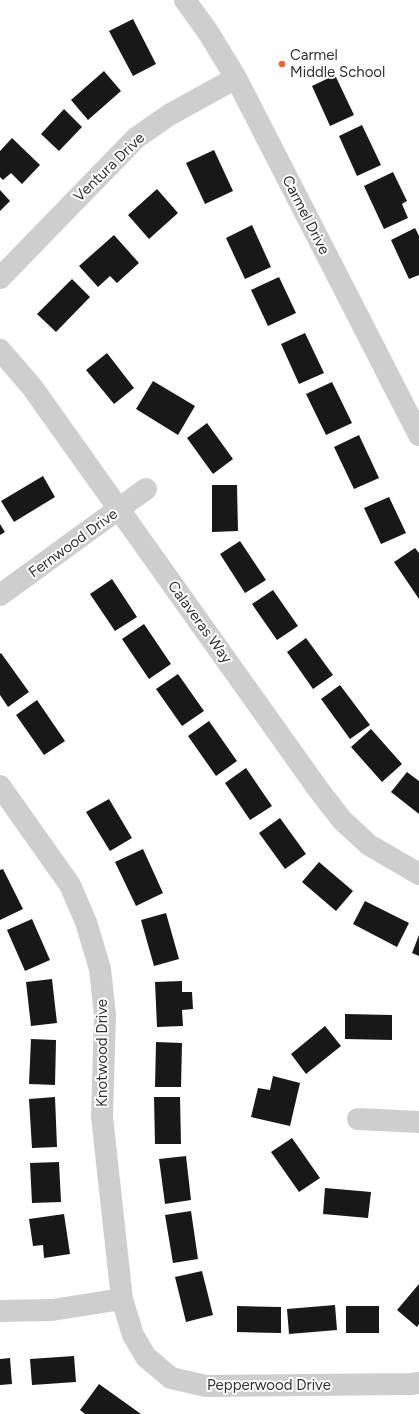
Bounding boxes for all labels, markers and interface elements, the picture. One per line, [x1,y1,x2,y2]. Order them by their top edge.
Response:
place label: Carmel Middle School [290,46,385,81]
marker: Carmel Middle School [277,59,287,69]
street label: Ventura Drive [70,129,148,205]
street label: Carmel Drive [278,173,334,257]
street label: Fernwood Drive [25,505,121,581]
street label: Calaveras Way [164,577,236,667]
street label: Knotwood Drive [93,999,111,1107]
street label: Pepperwood Drive [207,1376,331,1394]

